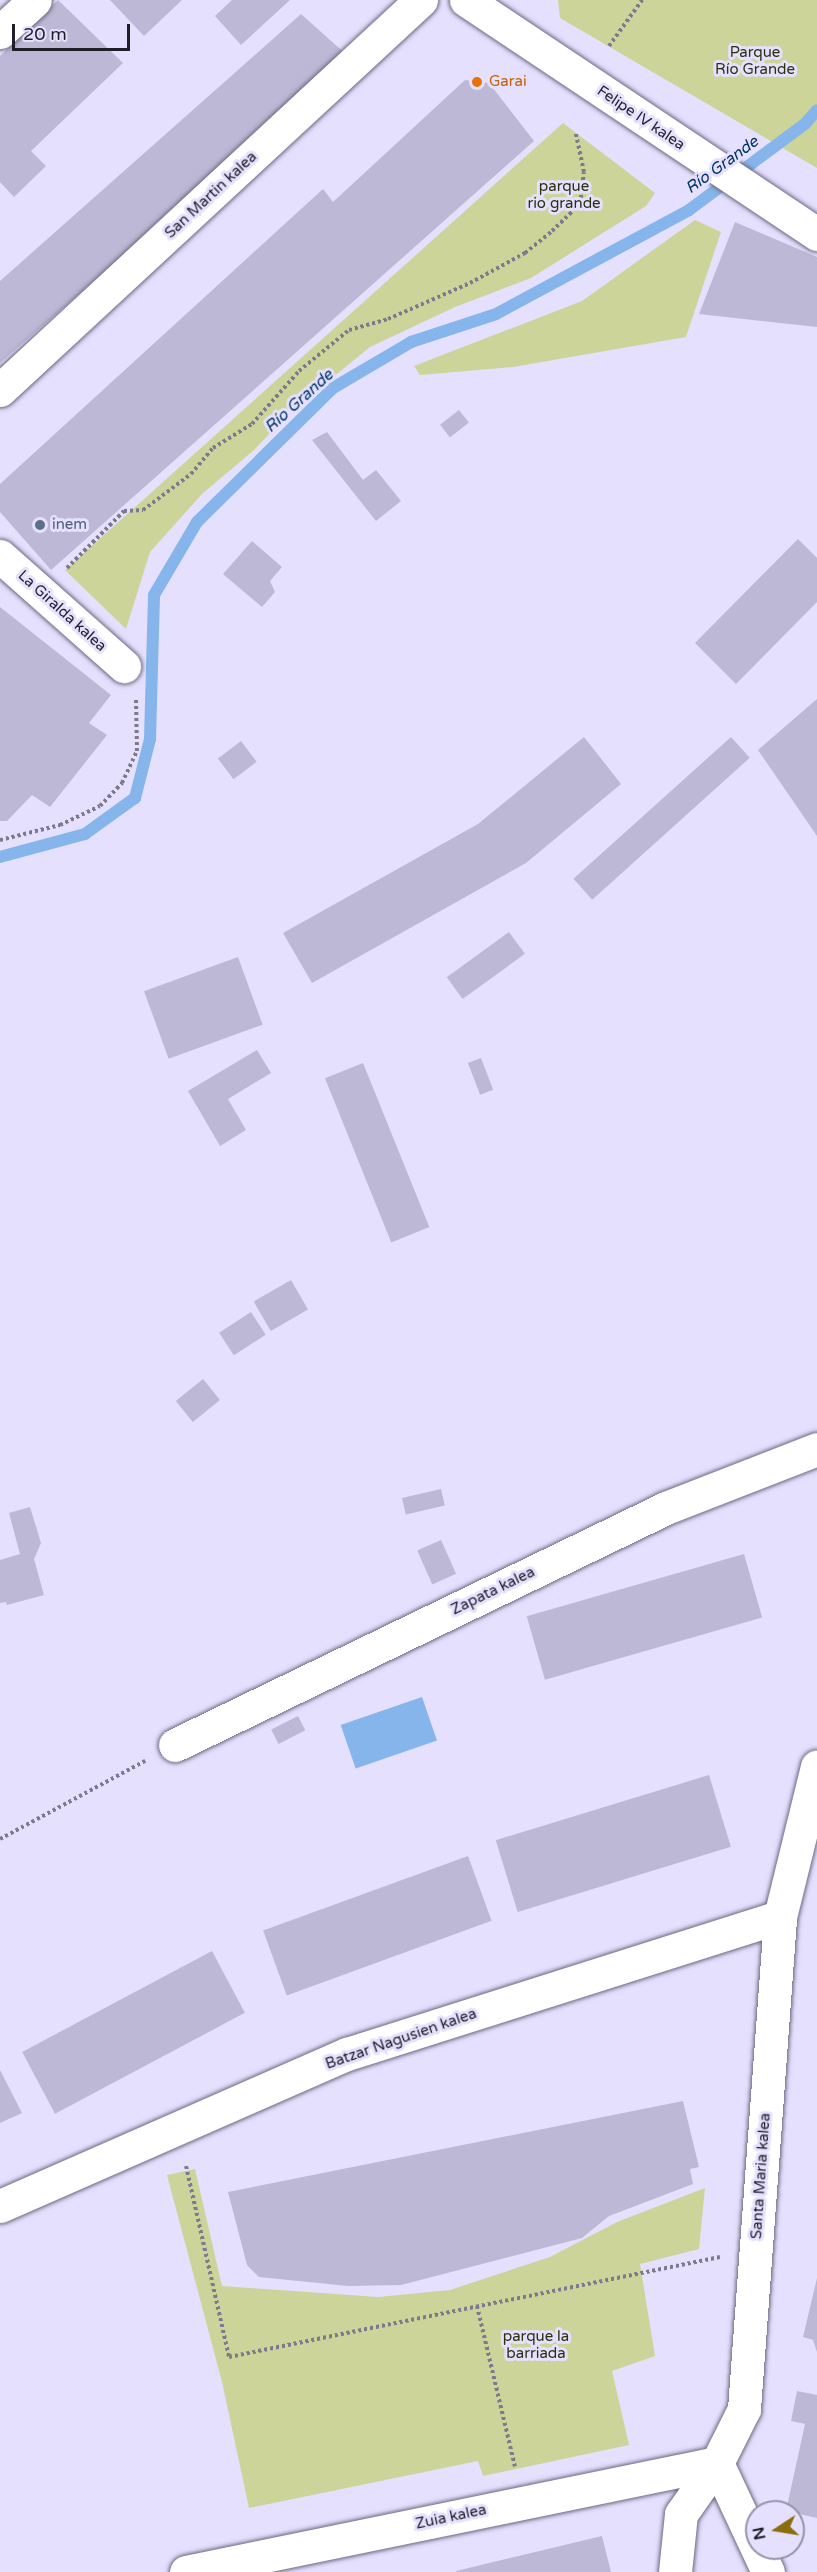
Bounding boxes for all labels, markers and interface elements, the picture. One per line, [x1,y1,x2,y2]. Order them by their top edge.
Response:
scale bar [15,12,134,50]
text: 20 m [23,23,67,45]
park label: Parque Río Grande [715,43,795,78]
place label: Garai [489,73,527,91]
marker: Garai [470,75,484,89]
street label: Felipe IV kalea [594,82,688,154]
water label: Río Grande [682,132,762,198]
street label: San Martin kalea [161,148,261,242]
park label: parque rio grande [527,177,601,212]
water label: Río Grande [261,365,337,437]
place label: inem [52,516,87,534]
marker: inem [33,518,47,532]
street label: La Giralda kalea [14,567,110,655]
street label: Zapata kalea [448,1563,538,1619]
street label: Batzar Nagusien kalea [323,2005,479,2073]
street label: Santa Maria kalea [748,2112,774,2240]
park label: parque la barriada [503,2327,569,2362]
north arrow [745,2500,805,2560]
street label: Zuia kalea [414,2501,488,2533]
text: N [748,2525,770,2542]

